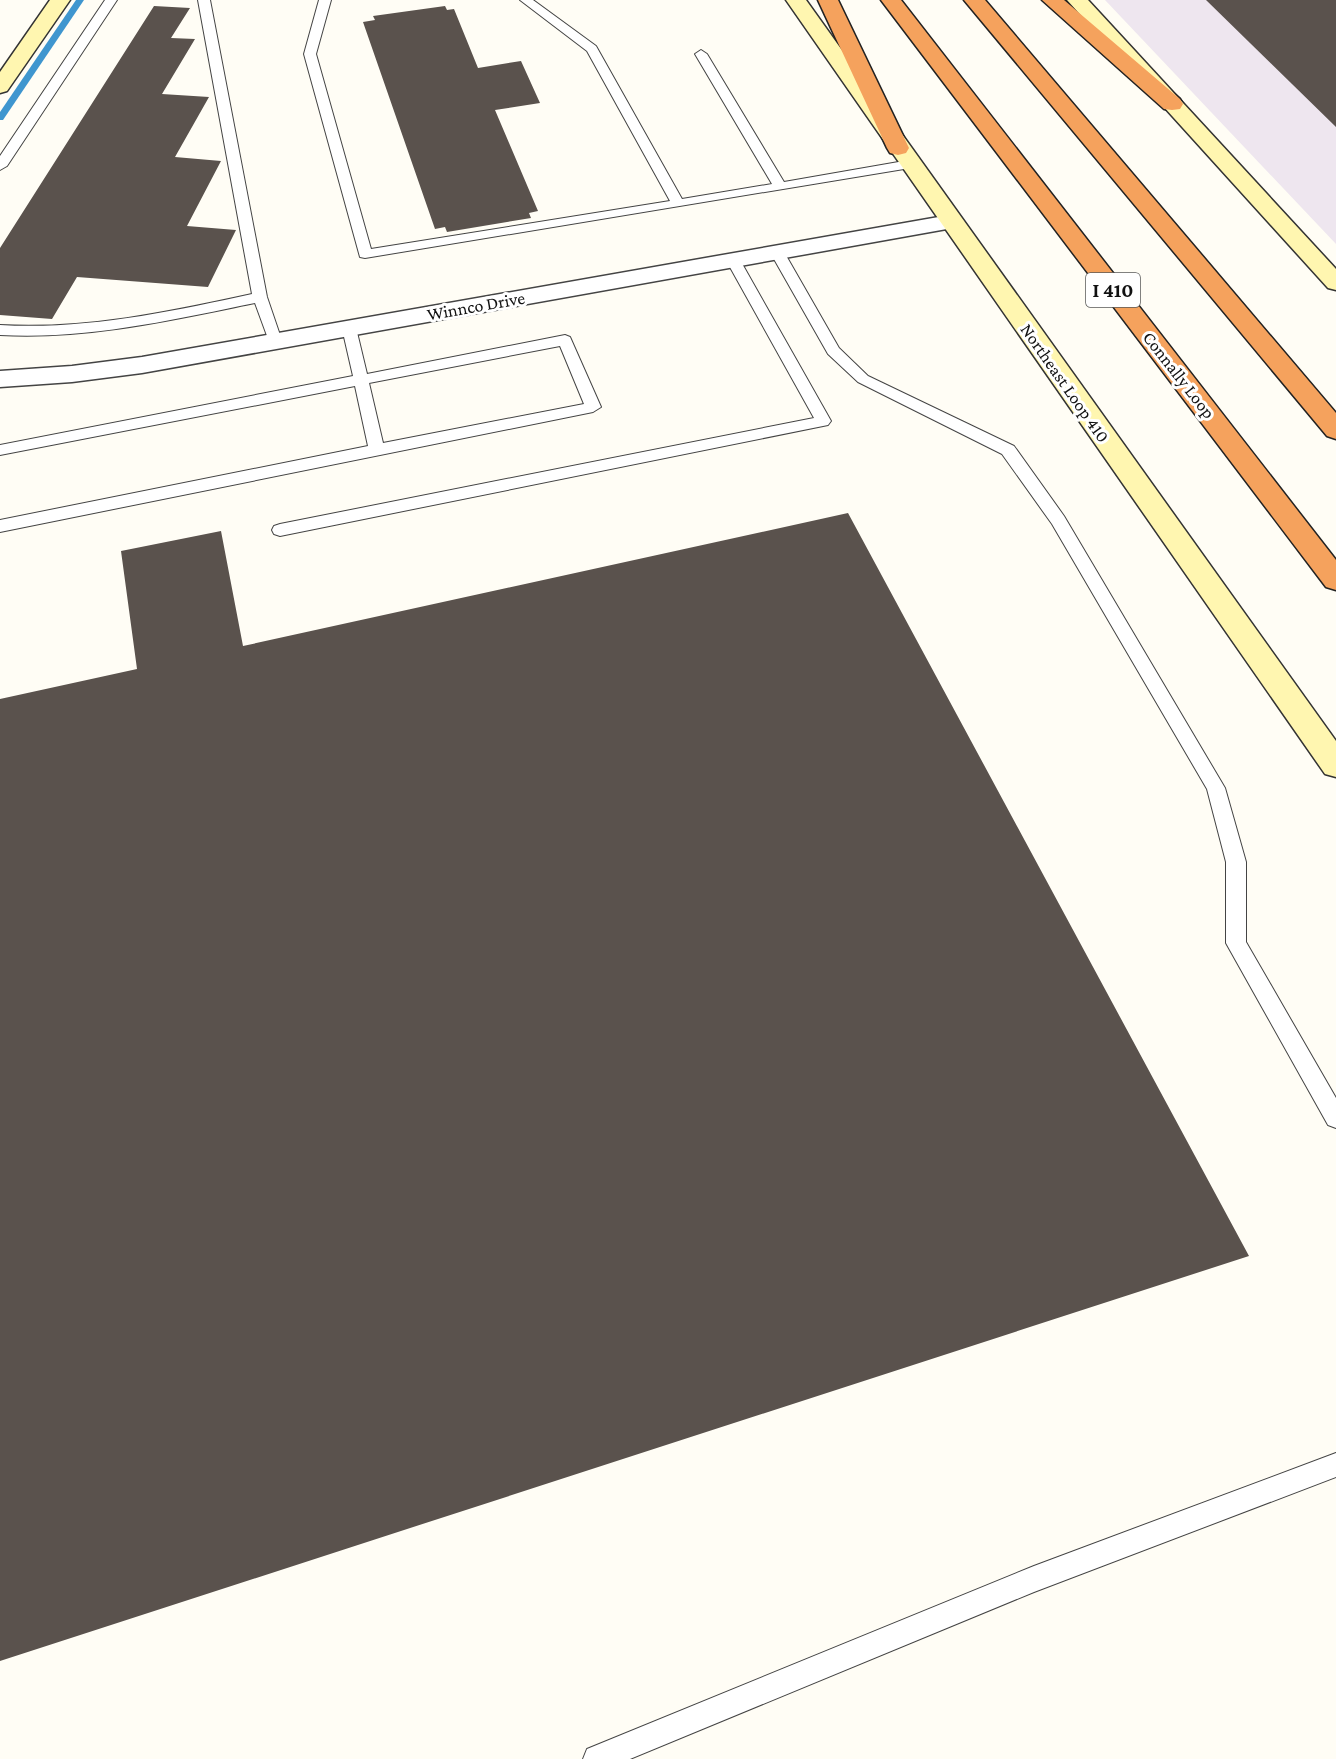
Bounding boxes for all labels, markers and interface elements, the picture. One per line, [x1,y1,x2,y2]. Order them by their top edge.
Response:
road number: I 410 [1086,273,1140,307]
street label: Winnco Drive [425,288,527,324]
street label: Northeast Loop 410 [1017,320,1113,446]
street label: Connally Loop [1139,328,1219,422]

